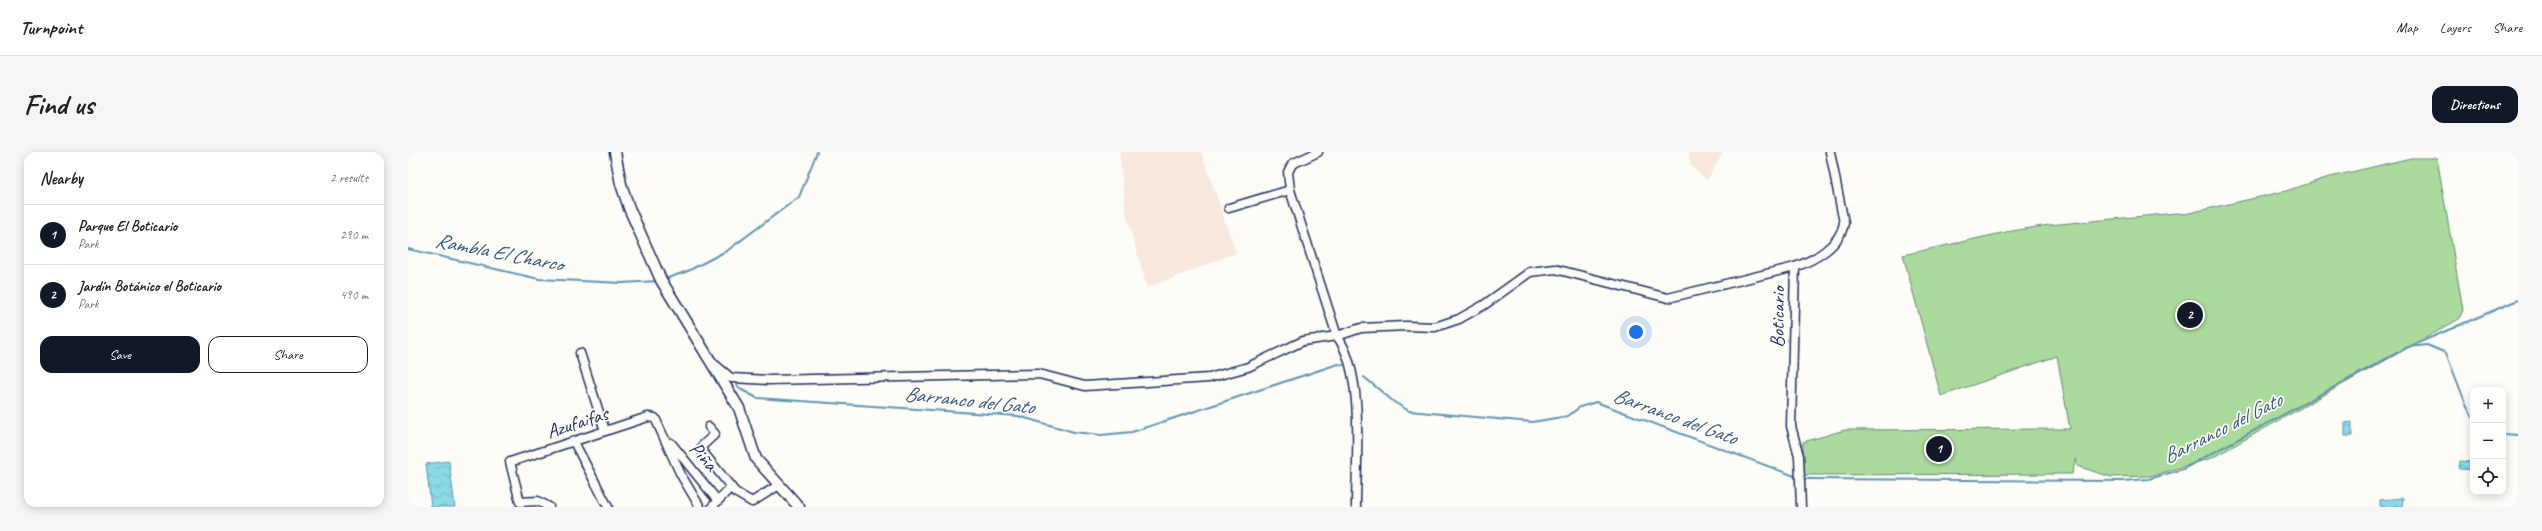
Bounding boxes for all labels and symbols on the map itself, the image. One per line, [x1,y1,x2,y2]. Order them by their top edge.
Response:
water label: Rambla El Charco [433,227,568,278]
street label: Boticario [1764,284,1791,348]
pin: 2 [2177,300,2203,330]
your location [1626,322,1646,342]
water label: Barranco del Gato [903,380,1037,420]
water label: Barranco del Gato [1610,382,1743,451]
water label: Barranco del Gato [2158,386,2288,469]
street label: Azufaifas [543,400,613,444]
pin: 1 [1926,434,1952,464]
street label: Piña [684,436,724,477]

